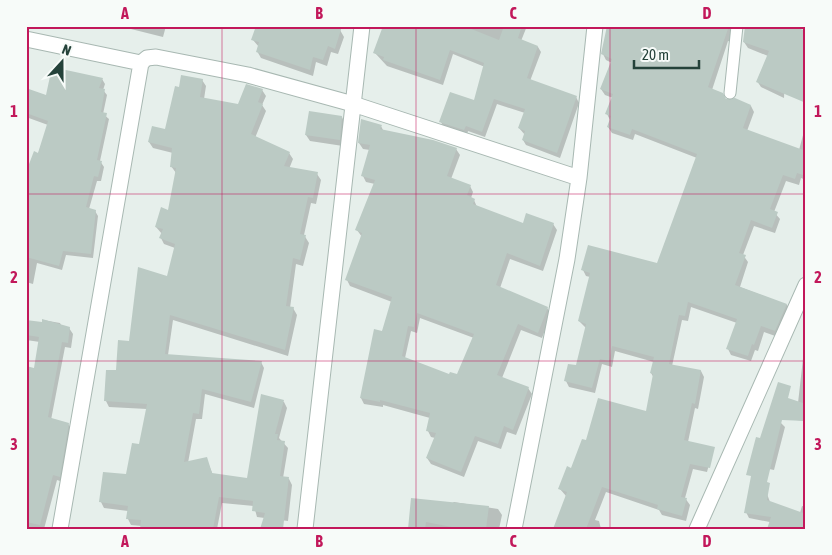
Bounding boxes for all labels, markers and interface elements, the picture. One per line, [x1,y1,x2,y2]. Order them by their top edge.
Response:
text: A [120,4,129,22]
text: B [315,4,323,22]
text: C [509,4,517,22]
text: D [703,4,712,22]
north arrow [38,38,88,88]
scale bar [634,38,700,70]
text: N [60,41,73,59]
text: 20 m [642,46,669,63]
text: 1 [10,102,18,120]
text: 1 [814,102,822,120]
text: 2 [10,268,18,286]
text: 2 [814,268,822,286]
text: 3 [10,435,18,453]
text: 3 [814,435,822,453]
text: A [120,532,129,550]
text: B [315,532,323,550]
text: C [509,532,517,550]
text: D [703,532,712,550]

